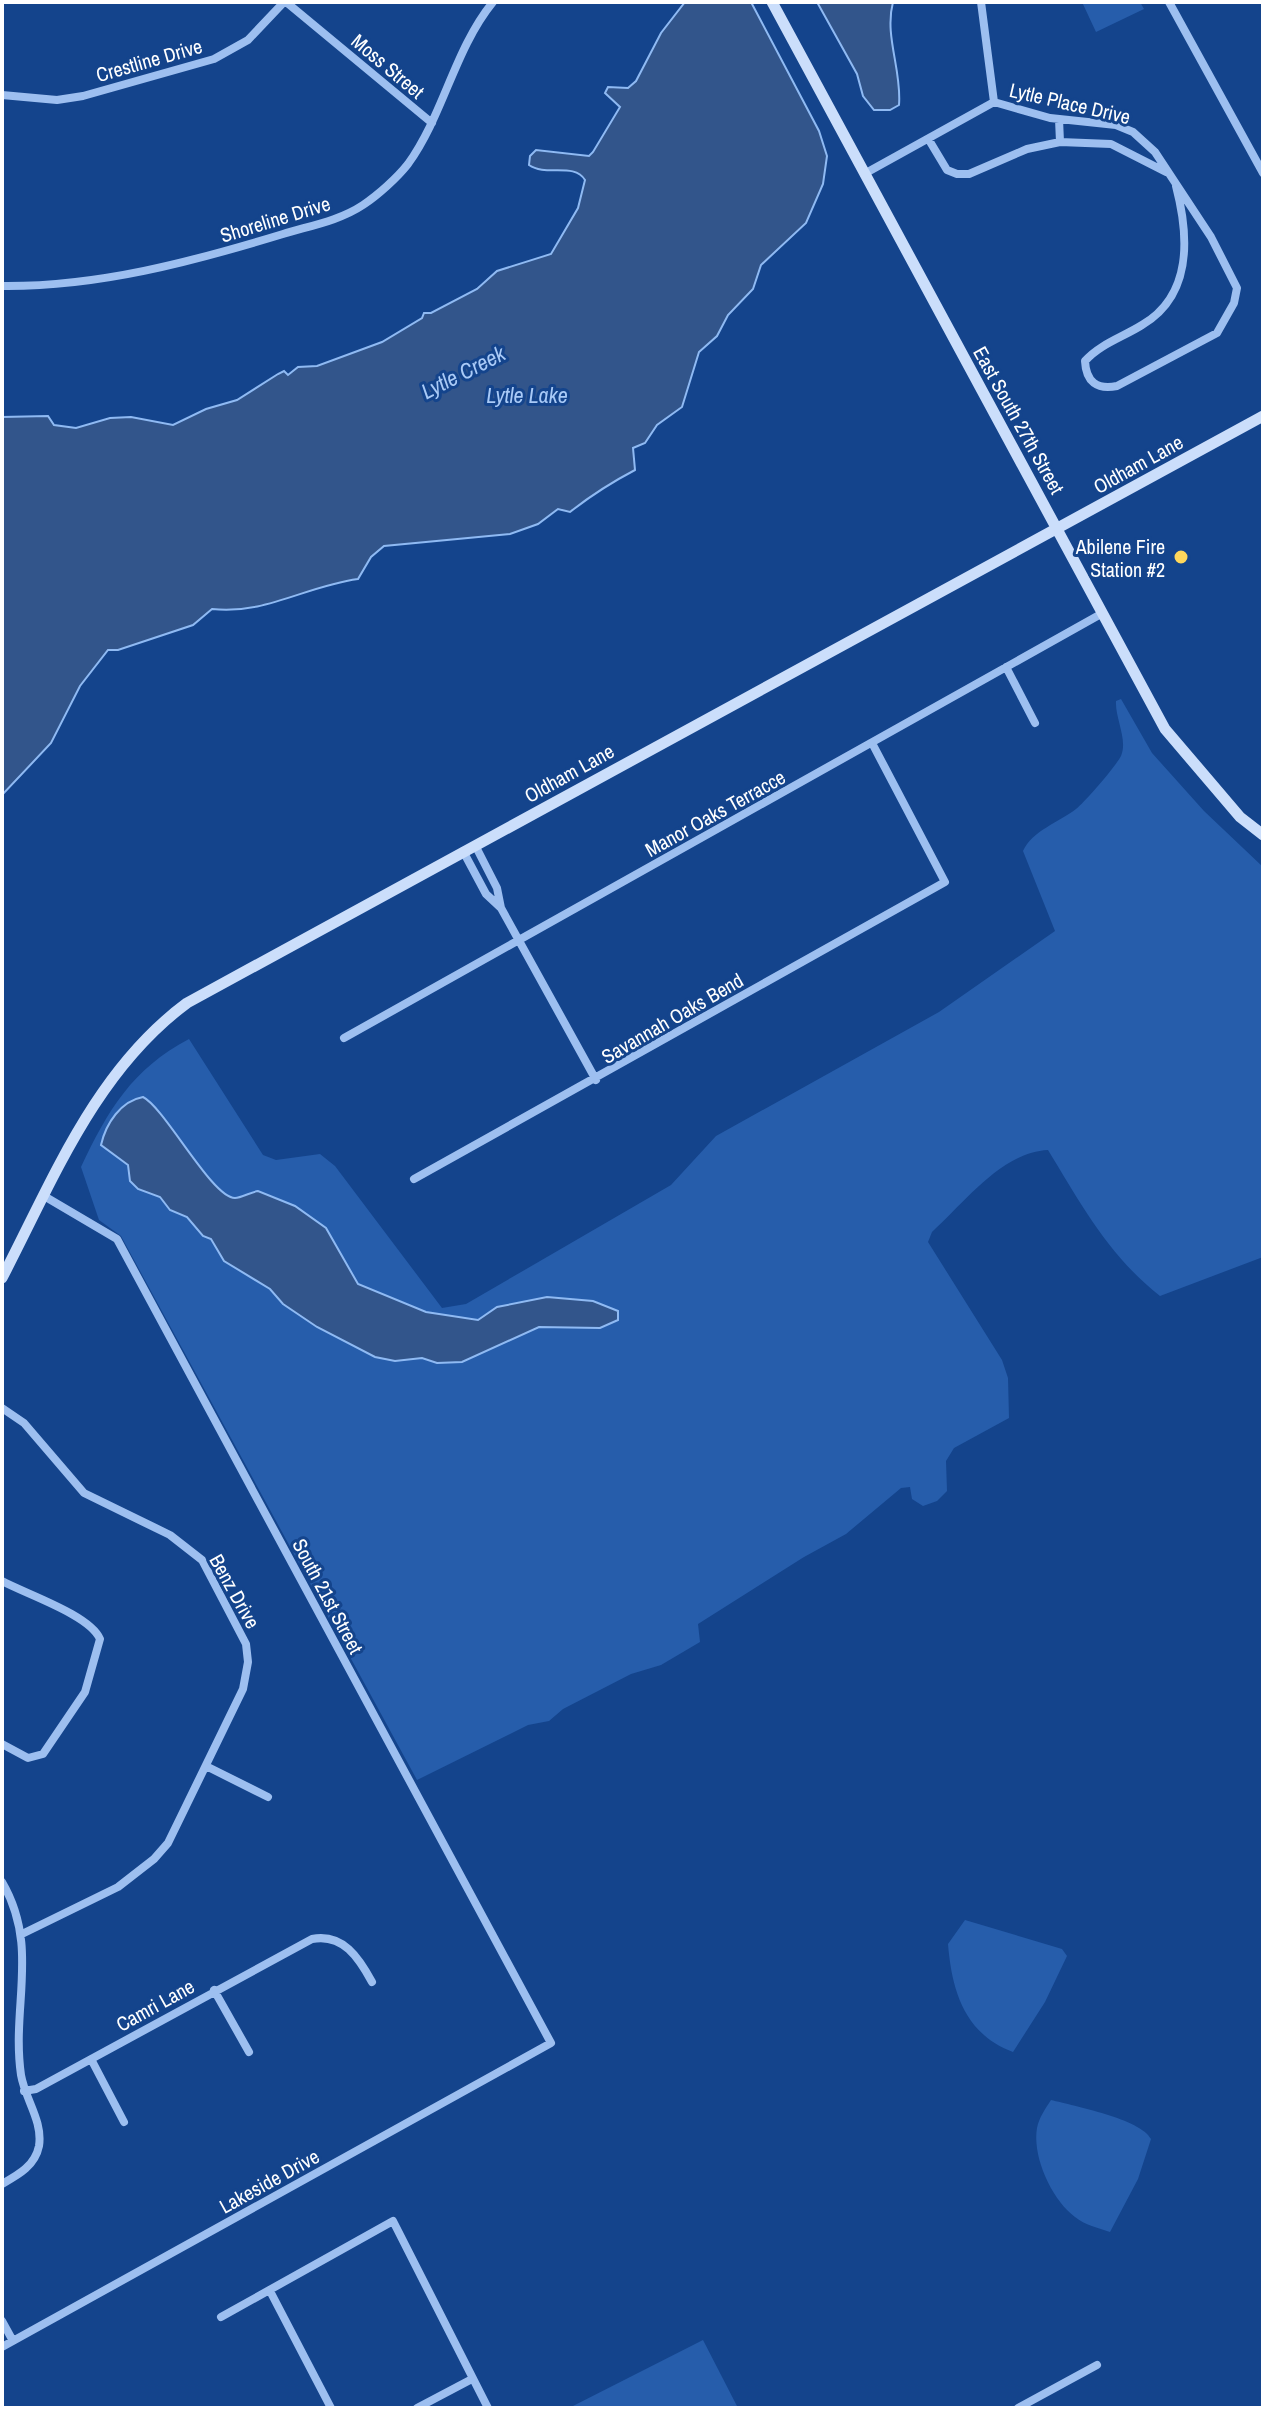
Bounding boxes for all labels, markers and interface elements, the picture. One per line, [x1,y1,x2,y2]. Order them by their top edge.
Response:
street label: Moss Street [346,28,431,105]
street label: Crestline Drive [93,32,205,88]
street label: Lytle Place Drive [1007,76,1133,130]
street label: Shoreline Drive [217,189,333,249]
water label: Lytle Creek [416,338,511,406]
street label: East South 27th Street [967,341,1071,499]
water label: Lytle Lake [486,380,568,410]
street label: Oldham Lane [1088,428,1188,500]
place label: Abilene Fire Station #2 [1075,533,1165,583]
marker: Abilene Fire Station #2 [1172,548,1190,566]
street label: Oldham Lane [519,737,619,809]
street label: Manor Oaks Terracce [640,763,790,863]
street label: Savannah Oaks Bend [596,966,748,1070]
street label: South 21st Street [286,1534,370,1659]
street label: Benz Drive [204,1549,266,1633]
street label: Camri Lane [111,1972,199,2038]
street label: Lakeside Drive [214,2142,324,2220]

